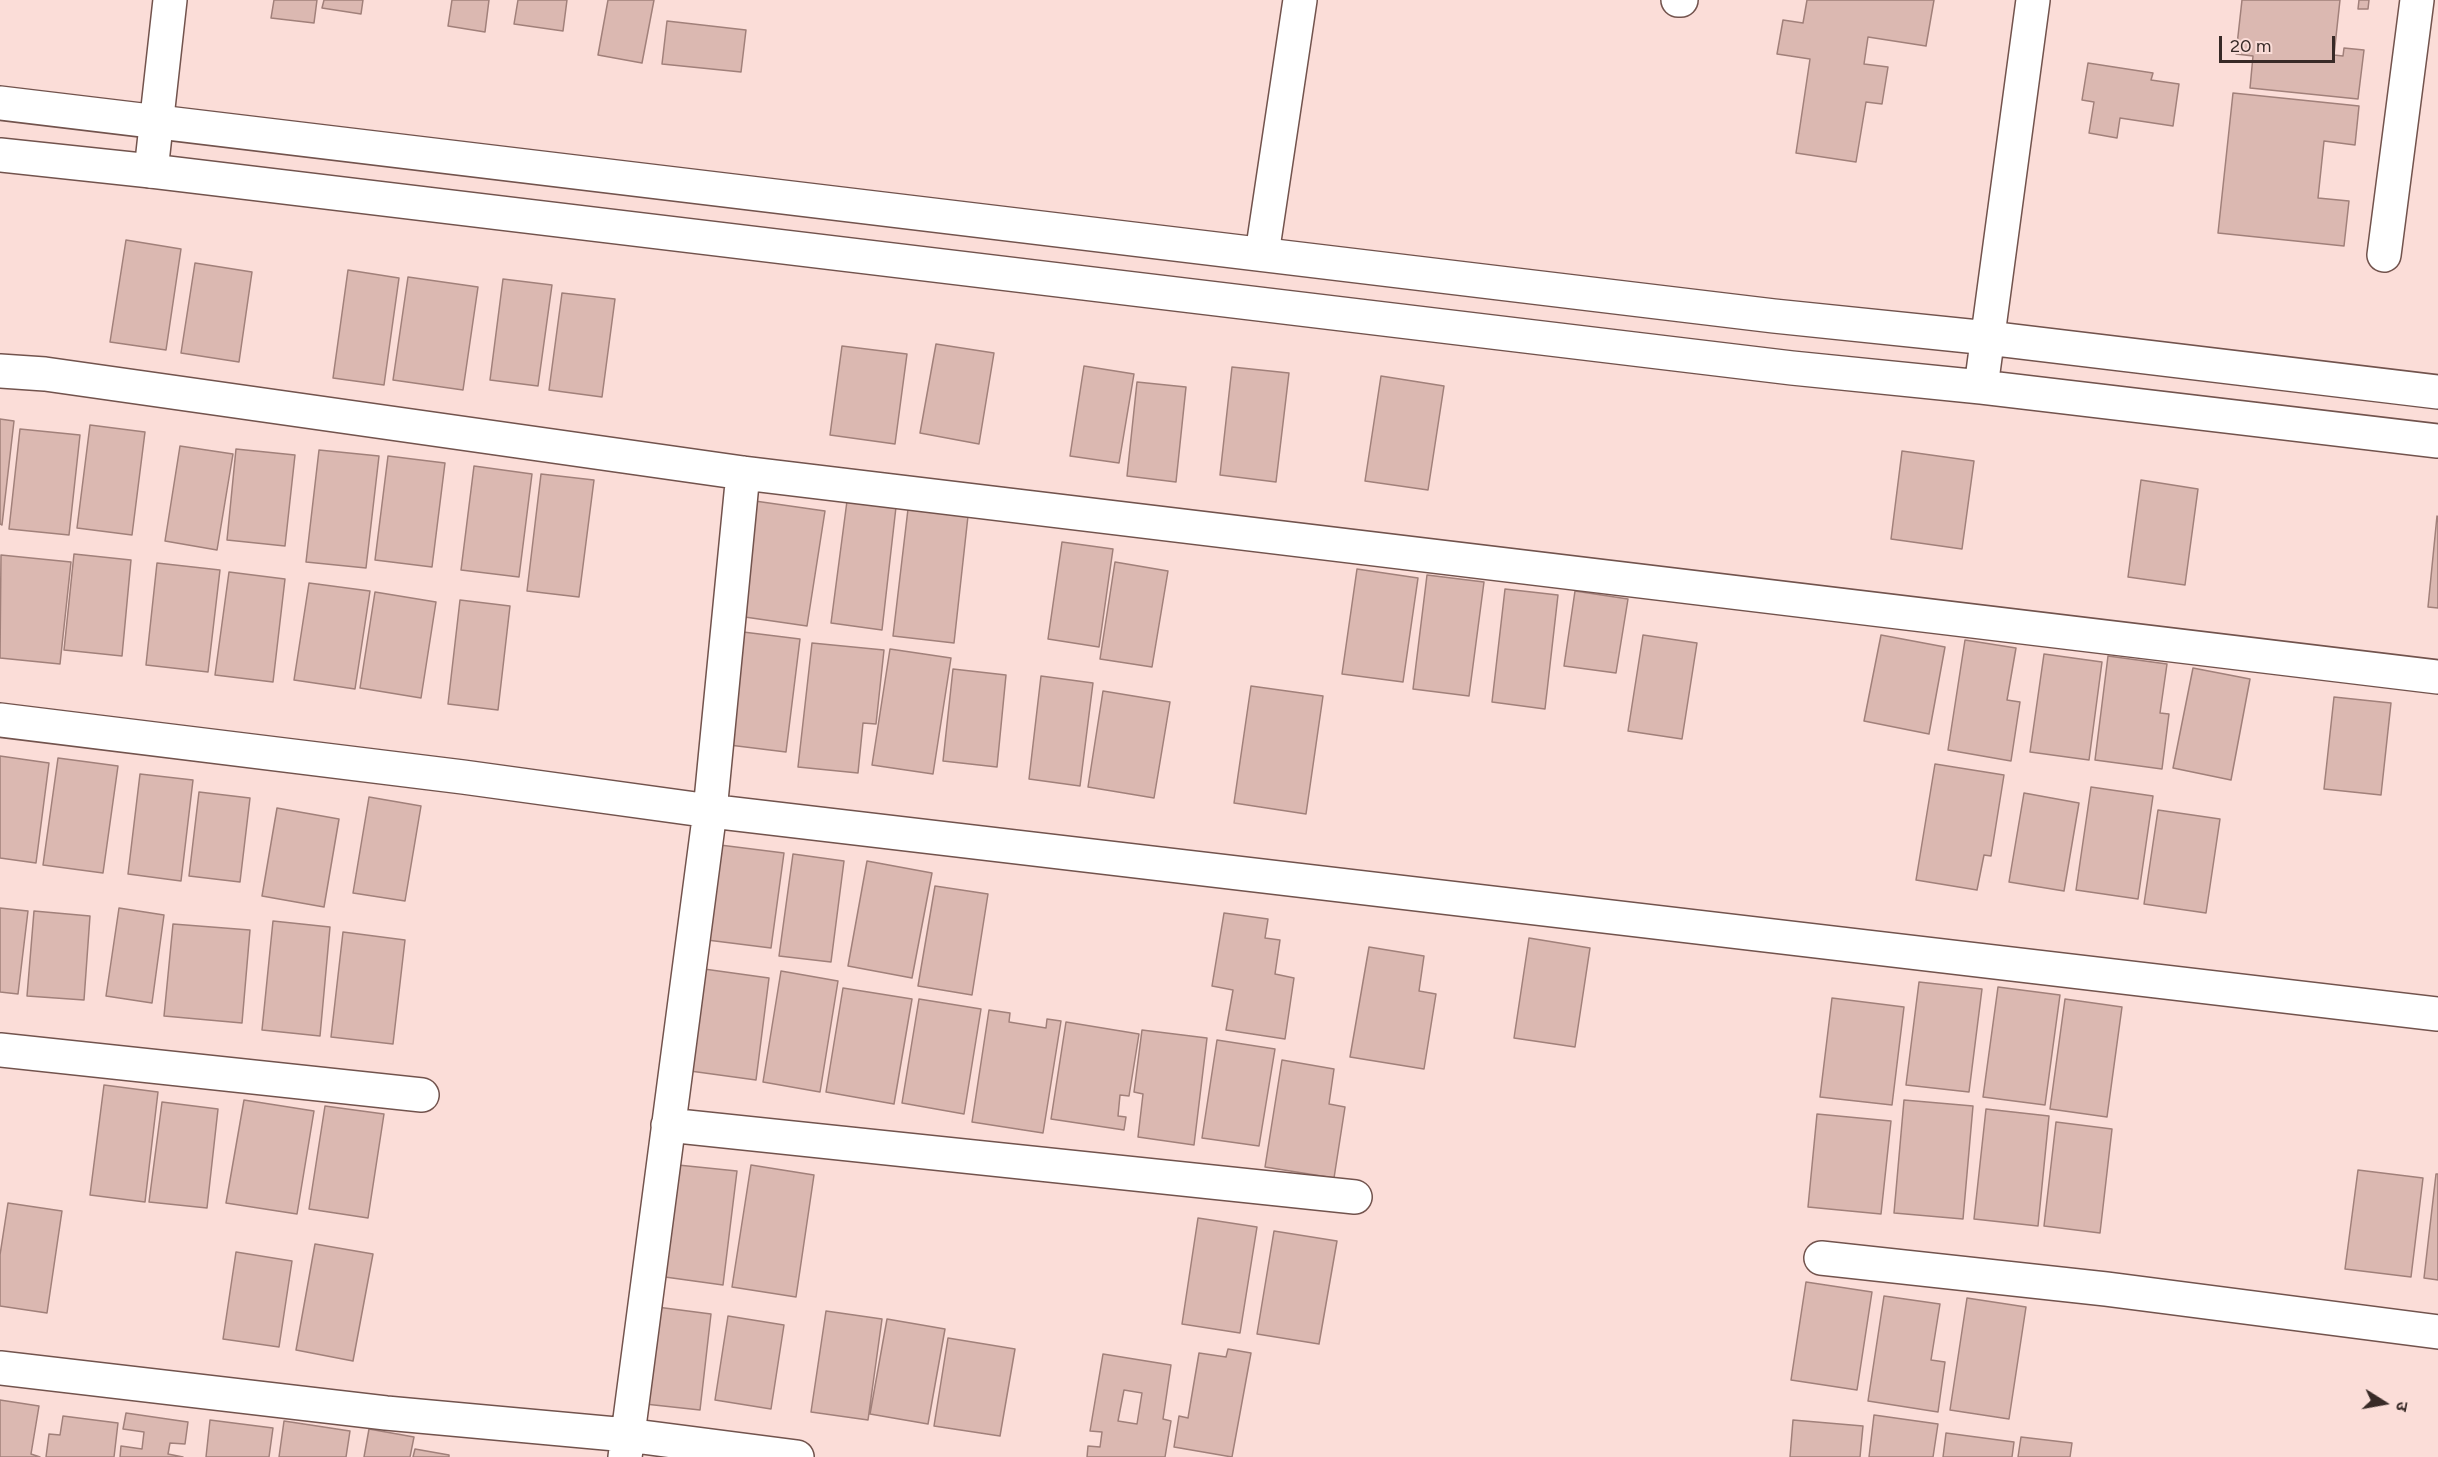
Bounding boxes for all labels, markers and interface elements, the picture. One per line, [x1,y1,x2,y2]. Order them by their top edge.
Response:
scale bar [2222,24,2338,62]
text: 20 m [2230,35,2271,57]
north arrow [2354,1373,2414,1433]
text: उ [2392,1400,2412,1413]

